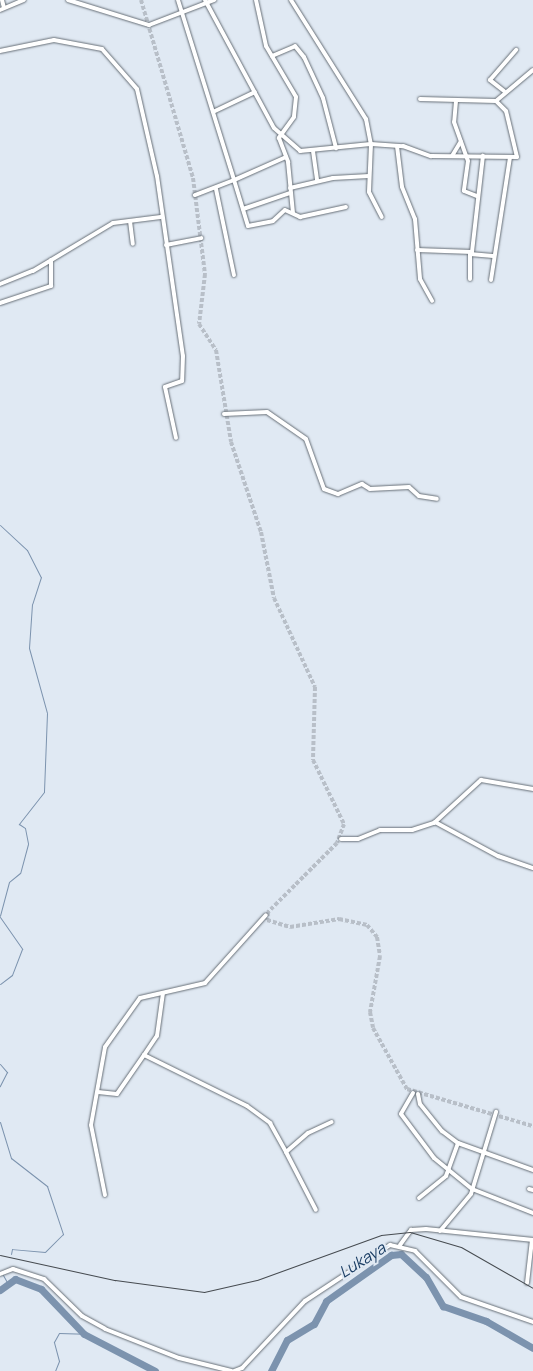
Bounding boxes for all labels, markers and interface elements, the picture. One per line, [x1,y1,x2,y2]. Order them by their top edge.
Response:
water label: Lukaya [335,1238,389,1282]

